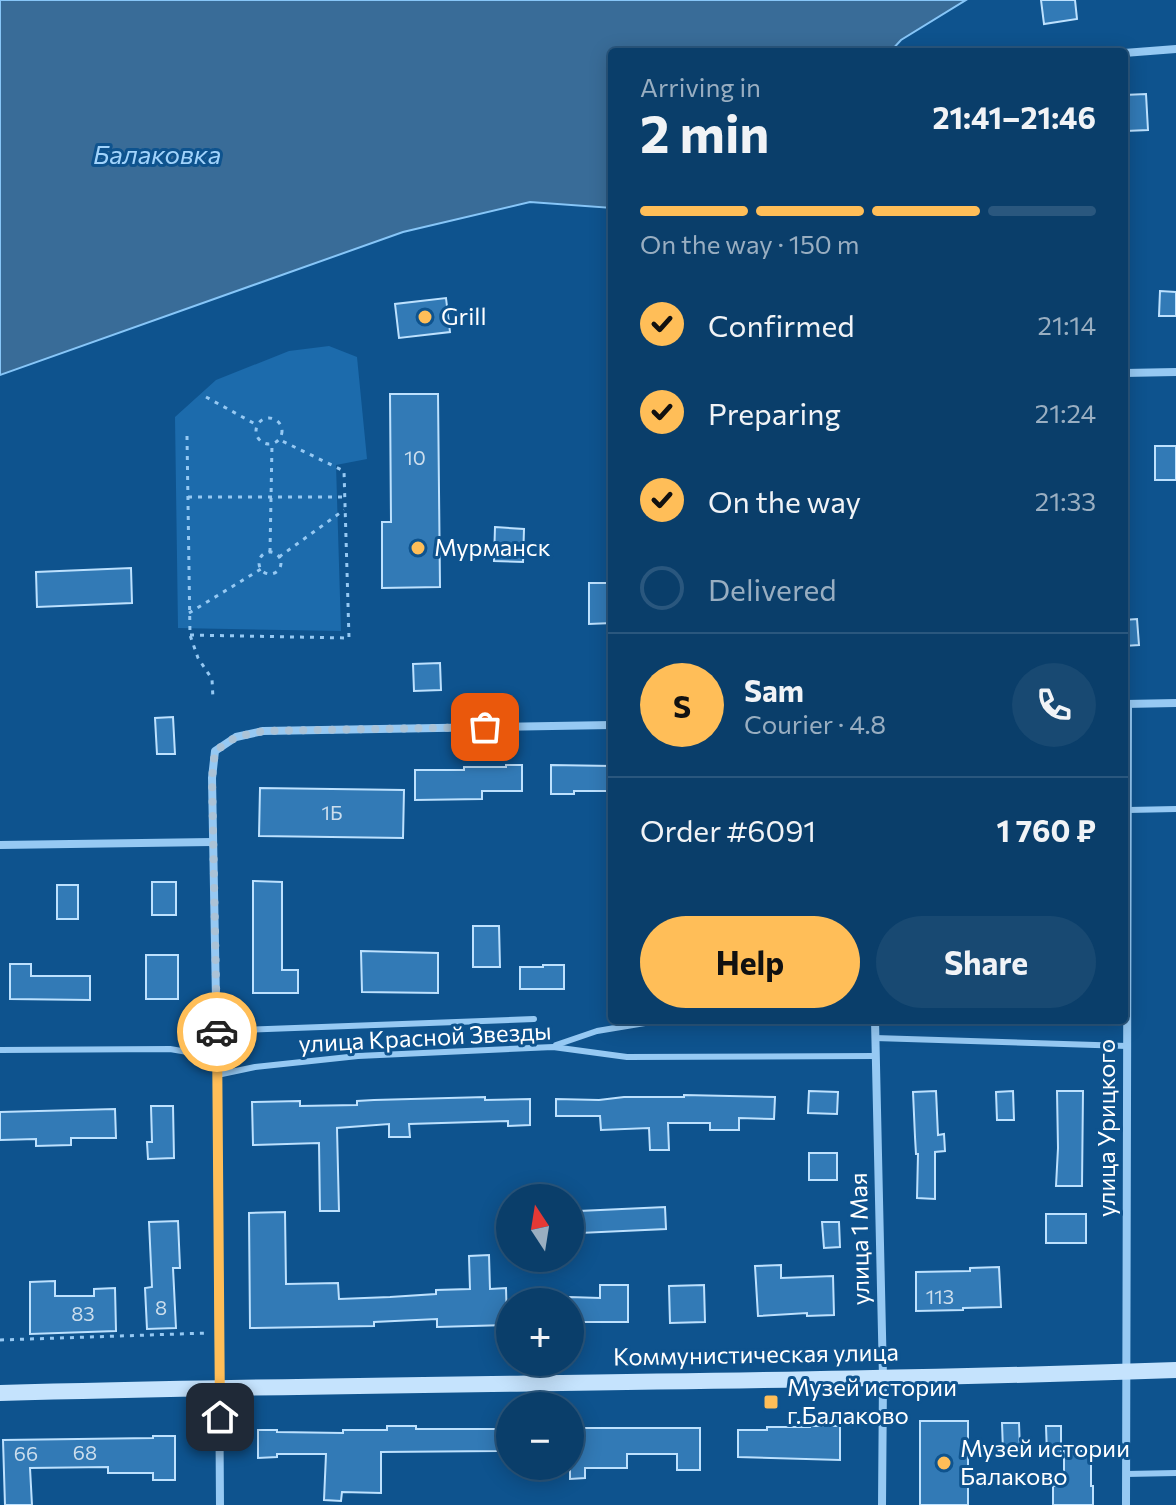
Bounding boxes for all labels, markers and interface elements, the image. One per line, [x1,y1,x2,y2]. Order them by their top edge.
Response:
text: Arriving in [640,71,761,102]
text: 21:41–21:46 [932,98,1096,135]
text: 2 min [640,100,769,164]
water label: Балаковка [93,138,221,169]
text: On the way · 150 m [640,228,859,259]
place label: Grill [441,301,487,330]
icon: check [640,302,684,346]
text: Confirmed [708,306,855,343]
marker: Grill [416,308,434,326]
text: 21:14 [1038,309,1096,340]
icon: check [640,390,684,434]
text: Preparing [708,394,841,431]
text: 21:24 [1035,397,1096,428]
house number: 10 [404,445,426,469]
icon: check [640,478,684,522]
text: On the way [708,482,861,519]
text: 21:33 [1035,485,1096,516]
place label: Мурманск [434,532,551,561]
marker: Мурманск [409,539,427,557]
text: Delivered [708,570,837,607]
button: phone [1012,663,1096,747]
text: Sam [744,671,804,708]
text: S [673,687,691,724]
pin [451,693,519,761]
icon: bag [463,705,507,749]
text: Courier · 4.8 [744,708,886,739]
house number: 1Б [321,800,343,824]
text: Order #6091 [640,811,816,848]
text: 1 760 ₽ [996,811,1096,848]
button: Help [640,916,860,1008]
button: Share [876,916,1096,1008]
courier [177,992,257,1072]
icon: car [195,1010,239,1054]
street label: улица Красной Звезды [298,1015,552,1058]
street label: улица Урицкого [1091,1039,1120,1217]
street label: улица 1 Мая [843,1172,874,1306]
north arrow [496,1184,584,1272]
map controls [496,1184,584,1480]
house number: 113 [926,1284,954,1308]
button: + [496,1288,584,1376]
house number: 8 [155,1295,167,1319]
house number: 83 [71,1301,95,1325]
street label: Коммунистическая улица [613,1337,899,1370]
place label: Музей истории г.Балаково [787,1372,957,1429]
pin [186,1383,254,1451]
button: − [496,1392,584,1480]
marker: Музей истории г.Балаково [762,1393,780,1411]
icon: home [198,1395,242,1439]
place label: Музей истории Балаково [960,1433,1130,1490]
house number: 68 [73,1440,97,1464]
house number: 66 [14,1441,38,1465]
marker: Музей истории Балаково [935,1454,953,1472]

